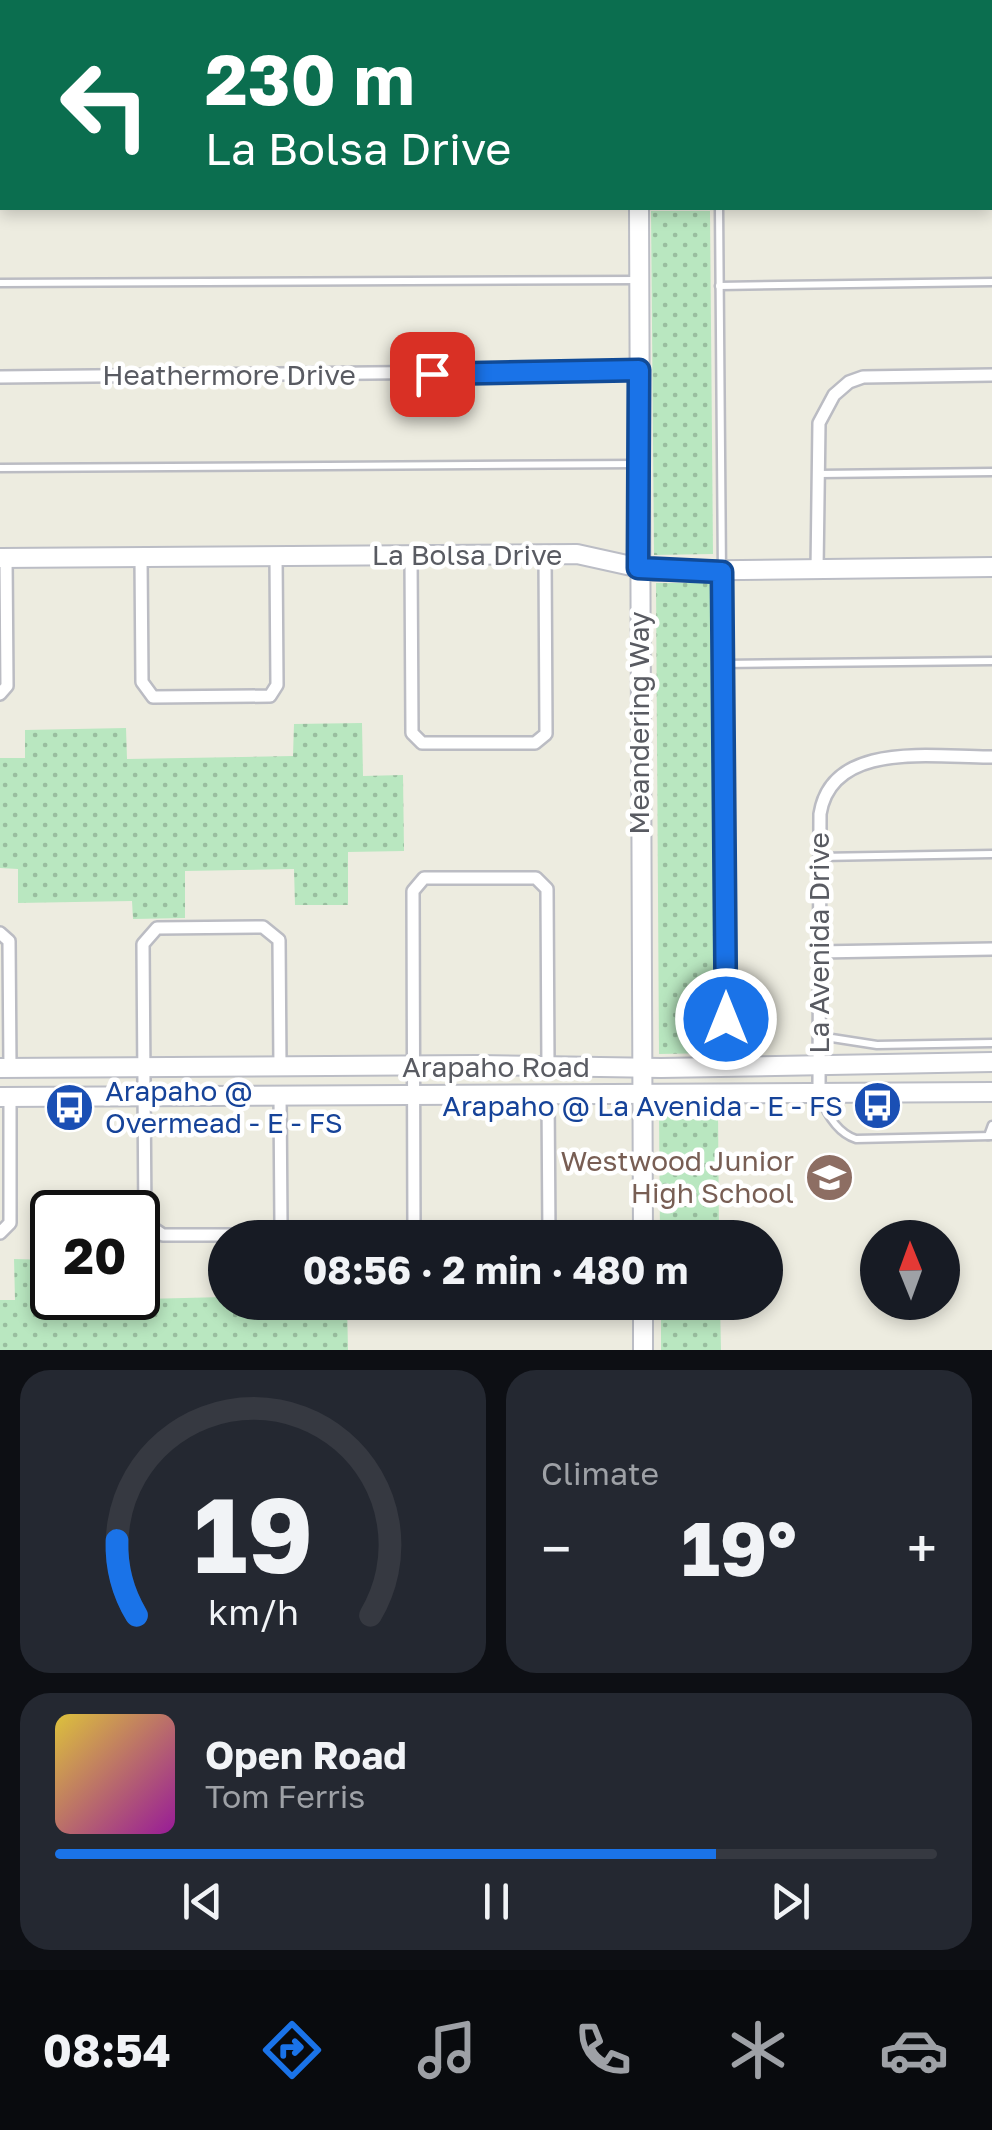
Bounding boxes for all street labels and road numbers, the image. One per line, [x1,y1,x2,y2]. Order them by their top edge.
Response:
street label: Heathermore Drive [102,358,356,391]
street label: La Bolsa Drive [372,538,562,571]
street label: Meandering Way [622,611,655,835]
street label: La Avenida Drive [802,832,835,1054]
street label: Arapaho Road [402,1050,590,1083]

